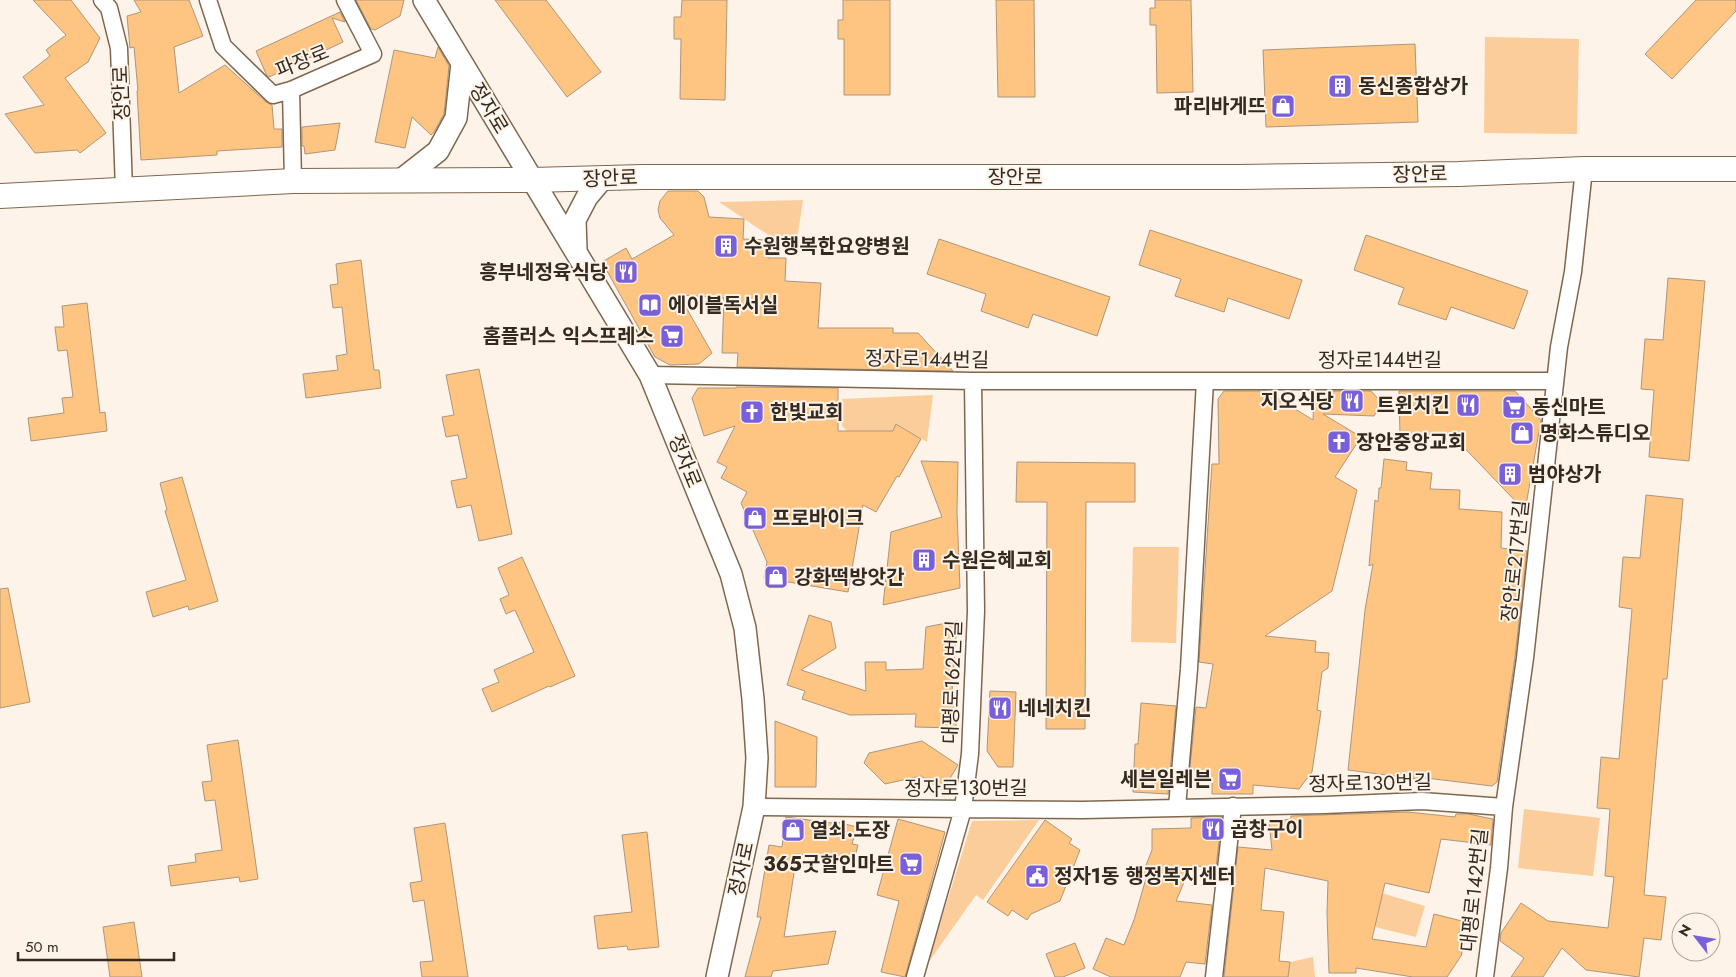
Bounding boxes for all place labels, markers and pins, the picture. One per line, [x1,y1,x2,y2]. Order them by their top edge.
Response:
place label: 동신종합상가 [1358,72,1468,101]
building icon: 동신종합상가 [1327,73,1353,99]
place label: 파리바게뜨 [1174,92,1266,121]
shop icon: 파리바게뜨 [1270,93,1296,119]
place label: 수원행복한요양병원 [744,232,910,261]
building icon: 수원행복한요양병원 [713,233,739,259]
place label: 흥부네정육식당 [479,258,608,287]
restaurant icon: 흥부네정육식당 [613,259,639,285]
place label: 에이블독서실 [668,291,778,320]
library icon: 에이블독서실 [637,292,663,318]
place label: 홈플러스 익스프레스 [482,322,654,351]
supermarket icon: 홈플러스 익스프레스 [659,323,685,349]
place label: 지오식당 [1260,387,1334,416]
restaurant icon: 지오식당 [1339,388,1365,414]
place label: 트윈치킨 [1376,391,1450,420]
restaurant icon: 트윈치킨 [1455,392,1481,418]
place label: 동신마트 [1532,393,1606,422]
supermarket icon: 동신마트 [1501,394,1527,420]
place label: 한빛교회 [770,398,844,427]
church icon: 한빛교회 [739,399,765,425]
place label: 명화스튜디오 [1540,419,1650,448]
shop icon: 명화스튜디오 [1509,420,1535,446]
place label: 장안중앙교회 [1356,428,1466,457]
church icon: 장안중앙교회 [1326,429,1352,455]
place label: 범야상가 [1528,460,1602,489]
building icon: 범야상가 [1497,461,1523,487]
place label: 프로바이크 [772,504,864,533]
shop icon: 프로바이크 [742,505,768,531]
place label: 수원은혜교회 [942,546,1052,575]
building icon: 수원은혜교회 [911,547,937,573]
place label: 강화떡방앗간 [794,563,905,592]
shop icon: 강화떡방앗간 [763,564,789,590]
place label: 네네치킨 [1018,694,1092,723]
restaurant icon: 네네치킨 [987,695,1013,721]
place label: 세븐일레븐 [1120,765,1212,794]
supermarket icon: 세븐일레븐 [1217,766,1243,792]
place label: 곱창구이 [1230,815,1304,844]
place label: 열쇠.도장 [810,816,890,845]
restaurant icon: 곱창구이 [1200,816,1226,842]
shop icon: 열쇠.도장 [780,817,806,843]
place label: 365굿할인마트 [763,850,894,879]
supermarket icon: 365굿할인마트 [898,851,924,877]
place label: 정자1동 행정복지센터 [1054,862,1236,891]
public building icon: 정자1동 행정복지센터 [1024,863,1050,889]

